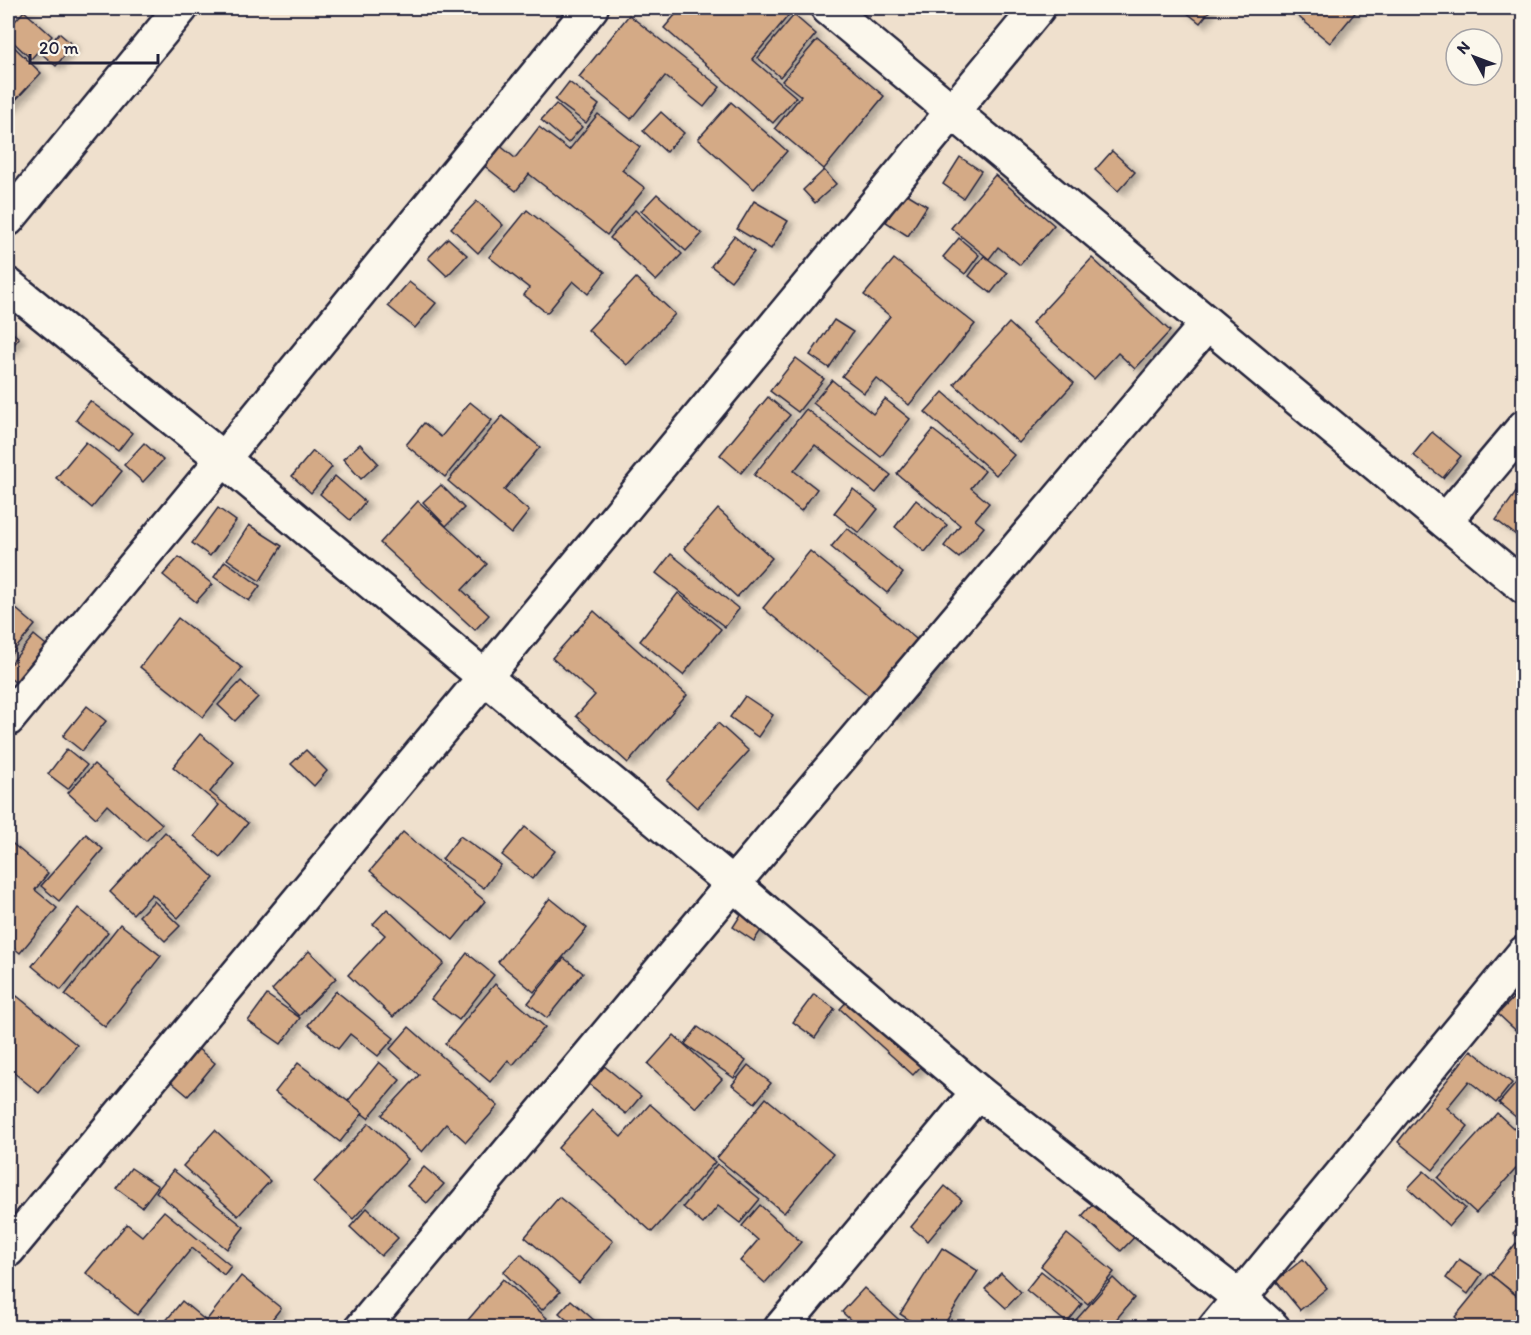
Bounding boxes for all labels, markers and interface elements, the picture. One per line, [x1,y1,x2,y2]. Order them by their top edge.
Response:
scale bar [30,27,158,65]
north arrow [1444,27,1504,87]
text: 20 m [39,37,79,59]
text: N [1452,37,1474,58]

